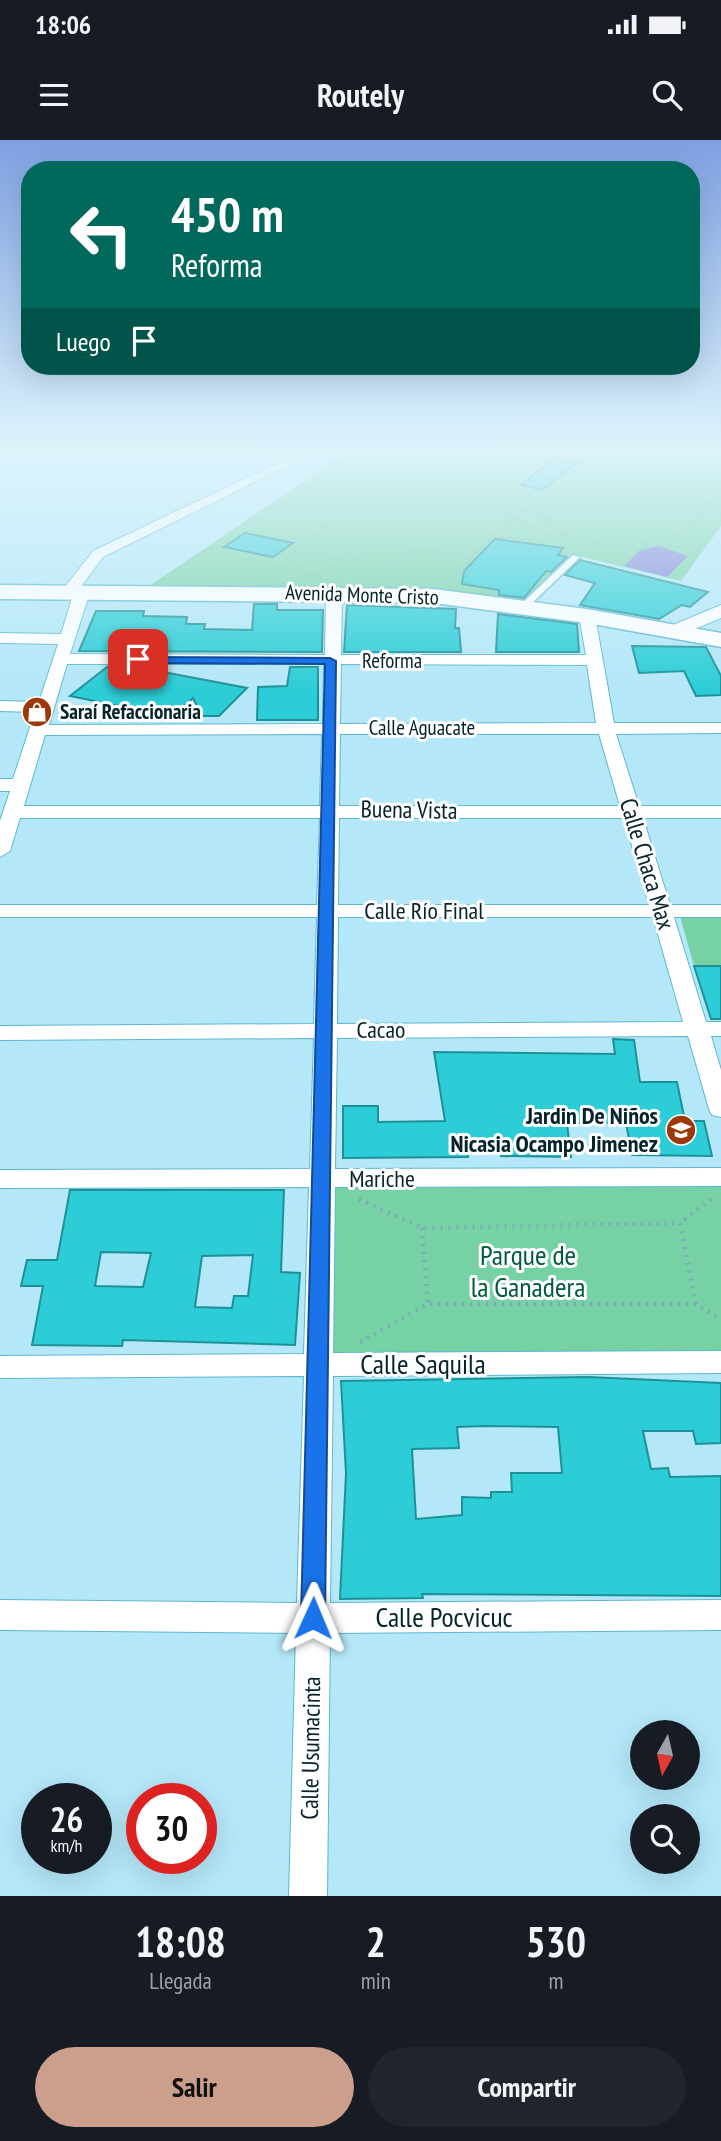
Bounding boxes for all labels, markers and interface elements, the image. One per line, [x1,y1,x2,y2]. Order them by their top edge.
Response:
text: 18:06 [35,8,91,41]
text: Routely [317,74,404,116]
icon: menu [35,76,73,114]
icon: search [648,76,686,114]
text: 450 m [171,182,284,246]
icon: left [56,189,147,280]
text: Reforma [171,244,263,286]
icon: arrive [125,322,163,360]
text: Luego [56,325,111,358]
street label: Avenida Monte Cristo [285,578,439,611]
pin [108,629,168,689]
icon: arrive [119,640,157,678]
street label: Reforma [362,647,422,674]
shop icon: Saraí Refaccionaria [20,695,54,729]
place label: Saraí Refaccionaria [60,698,201,725]
street label: Calle Aguacate [369,714,475,741]
street label: Buena Vista [360,793,458,826]
street label: Calle Chaca Max [613,794,682,933]
street label: Calle Río Final [364,895,484,926]
street label: Cacao [357,1014,405,1045]
place label: Jardin De Niños Nicasia Ocampo Jimenez [450,1100,658,1159]
school or university icon: Jardin De Niños Nicasia Ocampo Jimenez [664,1113,698,1147]
street label: Mariche [349,1163,415,1194]
park label: Parque de la Ganadera [471,1236,585,1305]
street label: Calle Saquila [360,1345,486,1382]
position arrow [276,1581,350,1655]
street label: Calle Pocvicuc [375,1598,513,1635]
street label: Calle Usumacinta [294,1676,327,1820]
north arrow [630,1720,700,1790]
map controls [630,1720,700,1874]
speed limit sign: 30 [126,1783,217,1874]
text: 26 [50,1796,83,1842]
button: search [630,1804,700,1874]
text: km/h [51,1834,82,1857]
text: 18:08 [135,1914,226,1969]
text: 2 [366,1914,386,1969]
text: 530 [526,1914,586,1969]
text: Llegada [149,1966,212,1995]
text: min [361,1966,391,1995]
text: m [548,1966,563,1995]
button: Salir [35,2047,354,2127]
button: Compartir [368,2047,686,2127]

